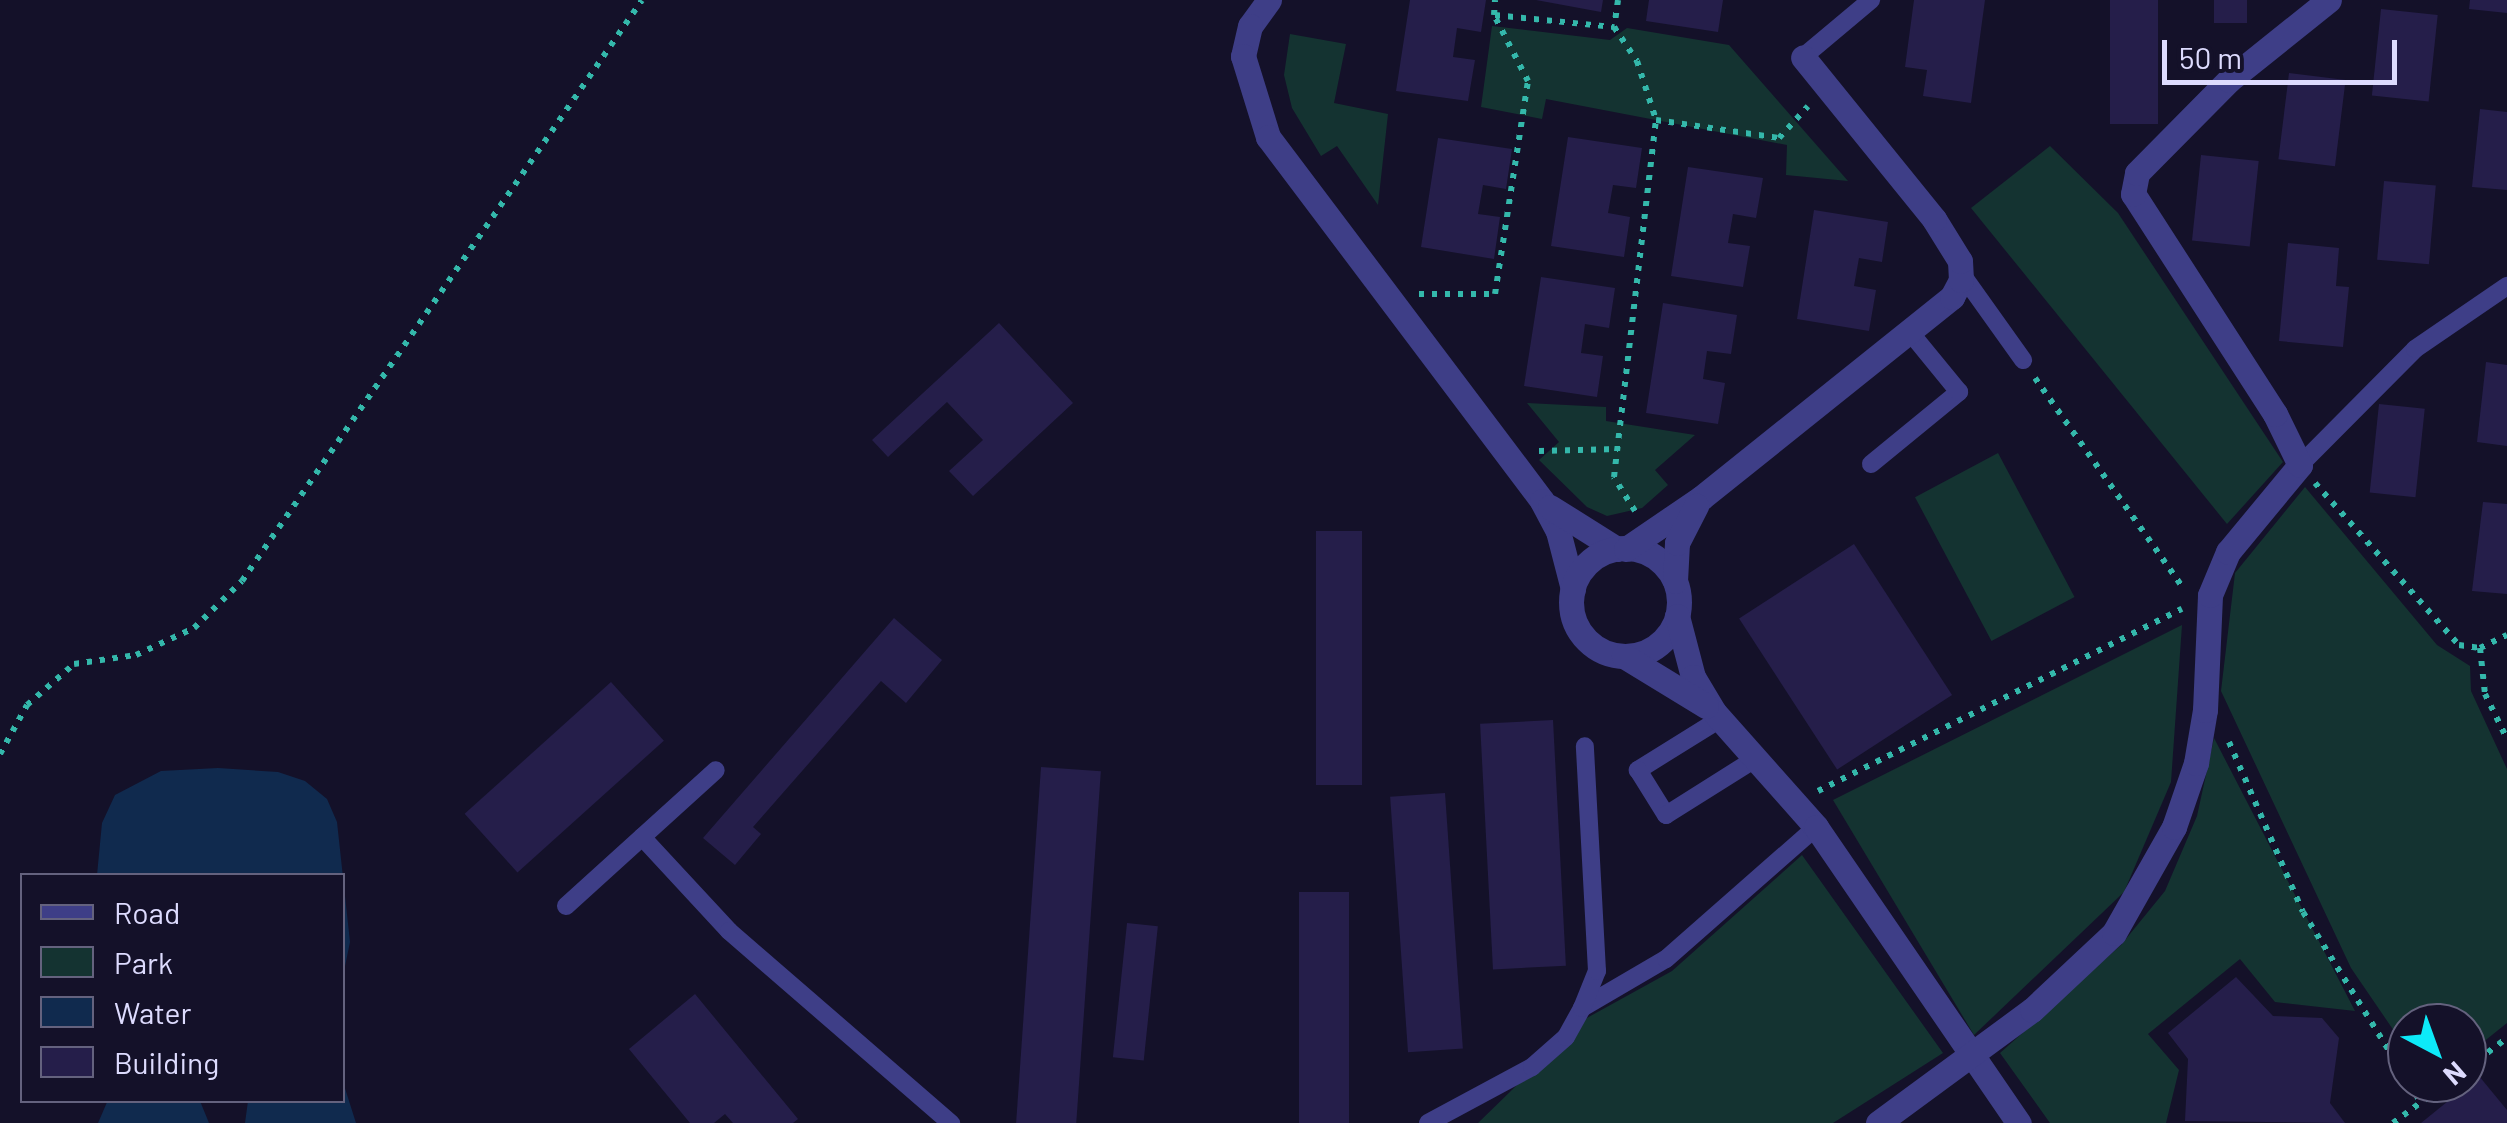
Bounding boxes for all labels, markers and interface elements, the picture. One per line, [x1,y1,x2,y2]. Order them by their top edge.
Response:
scale bar [2167,20,2402,82]
text: 50 m [2179,39,2242,75]
legend [20,873,345,1103]
text: Road [114,894,180,930]
text: Park [114,944,173,980]
text: Water [114,994,192,1030]
north arrow [2387,1003,2487,1103]
text: Building [114,1044,219,1080]
text: N [2437,1055,2474,1093]

